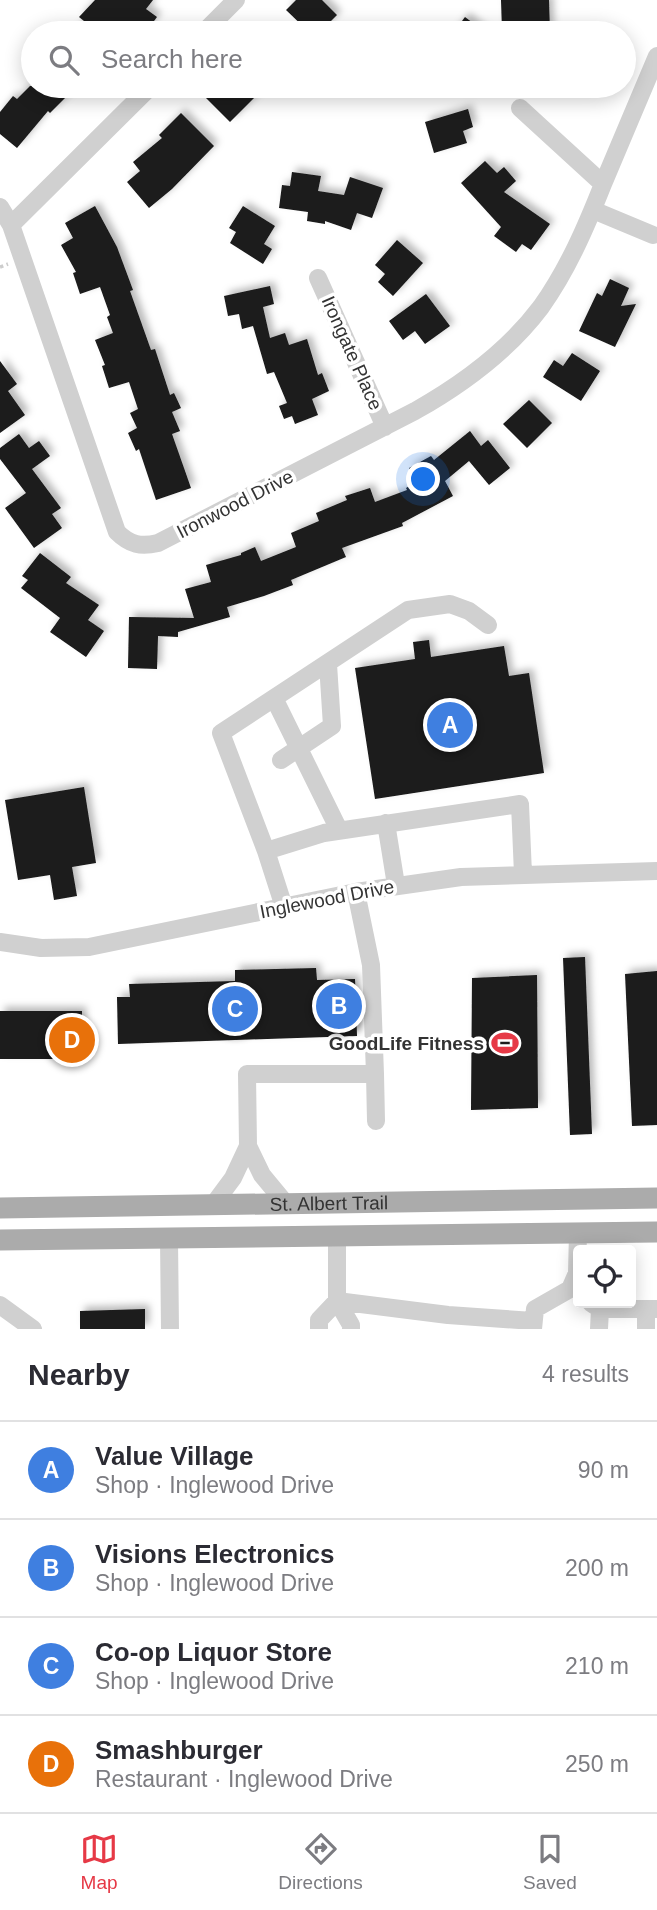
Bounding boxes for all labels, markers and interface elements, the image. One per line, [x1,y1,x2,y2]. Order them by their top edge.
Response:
search box [21,21,636,98]
icon: search [45,41,83,79]
text: Search here [101,44,243,74]
street label: Irongate Place [317,293,387,413]
your location [406,462,440,496]
street label: Ironwood Drive [173,466,297,542]
pin: A [427,699,473,751]
street label: Inglewood Drive [258,876,396,922]
pin: B [316,980,362,1032]
pin: C [212,983,258,1035]
pin: D [49,1014,95,1066]
sports icon: GoodLife Fitness [490,1028,520,1058]
place label: GoodLife Fitness [329,1033,484,1054]
street label: St. Albert Trail [270,1192,388,1214]
map controls [573,1245,636,1308]
button: locate [573,1245,636,1308]
text: Nearby [28,1358,130,1391]
text: 4 results [542,1361,629,1387]
text: Value Village [95,1441,254,1471]
text: A [43,1457,59,1483]
text: 90 m [578,1457,629,1483]
text: Shop · Inglewood Drive [95,1472,334,1498]
text: Visions Electronics [95,1539,334,1569]
text: B [43,1555,59,1581]
text: 200 m [565,1555,629,1581]
text: Shop · Inglewood Drive [95,1570,334,1596]
text: Co-op Liquor Store [95,1637,332,1667]
text: C [43,1653,59,1679]
text: 210 m [565,1653,629,1679]
text: Shop · Inglewood Drive [95,1668,334,1694]
text: Smashburger [95,1735,263,1765]
text: D [43,1751,59,1777]
text: 250 m [565,1751,629,1777]
text: Restaurant · Inglewood Drive [95,1766,393,1792]
tab: Map [80,1830,118,1894]
tab: Directions [278,1830,363,1894]
tab: Saved [523,1830,577,1894]

